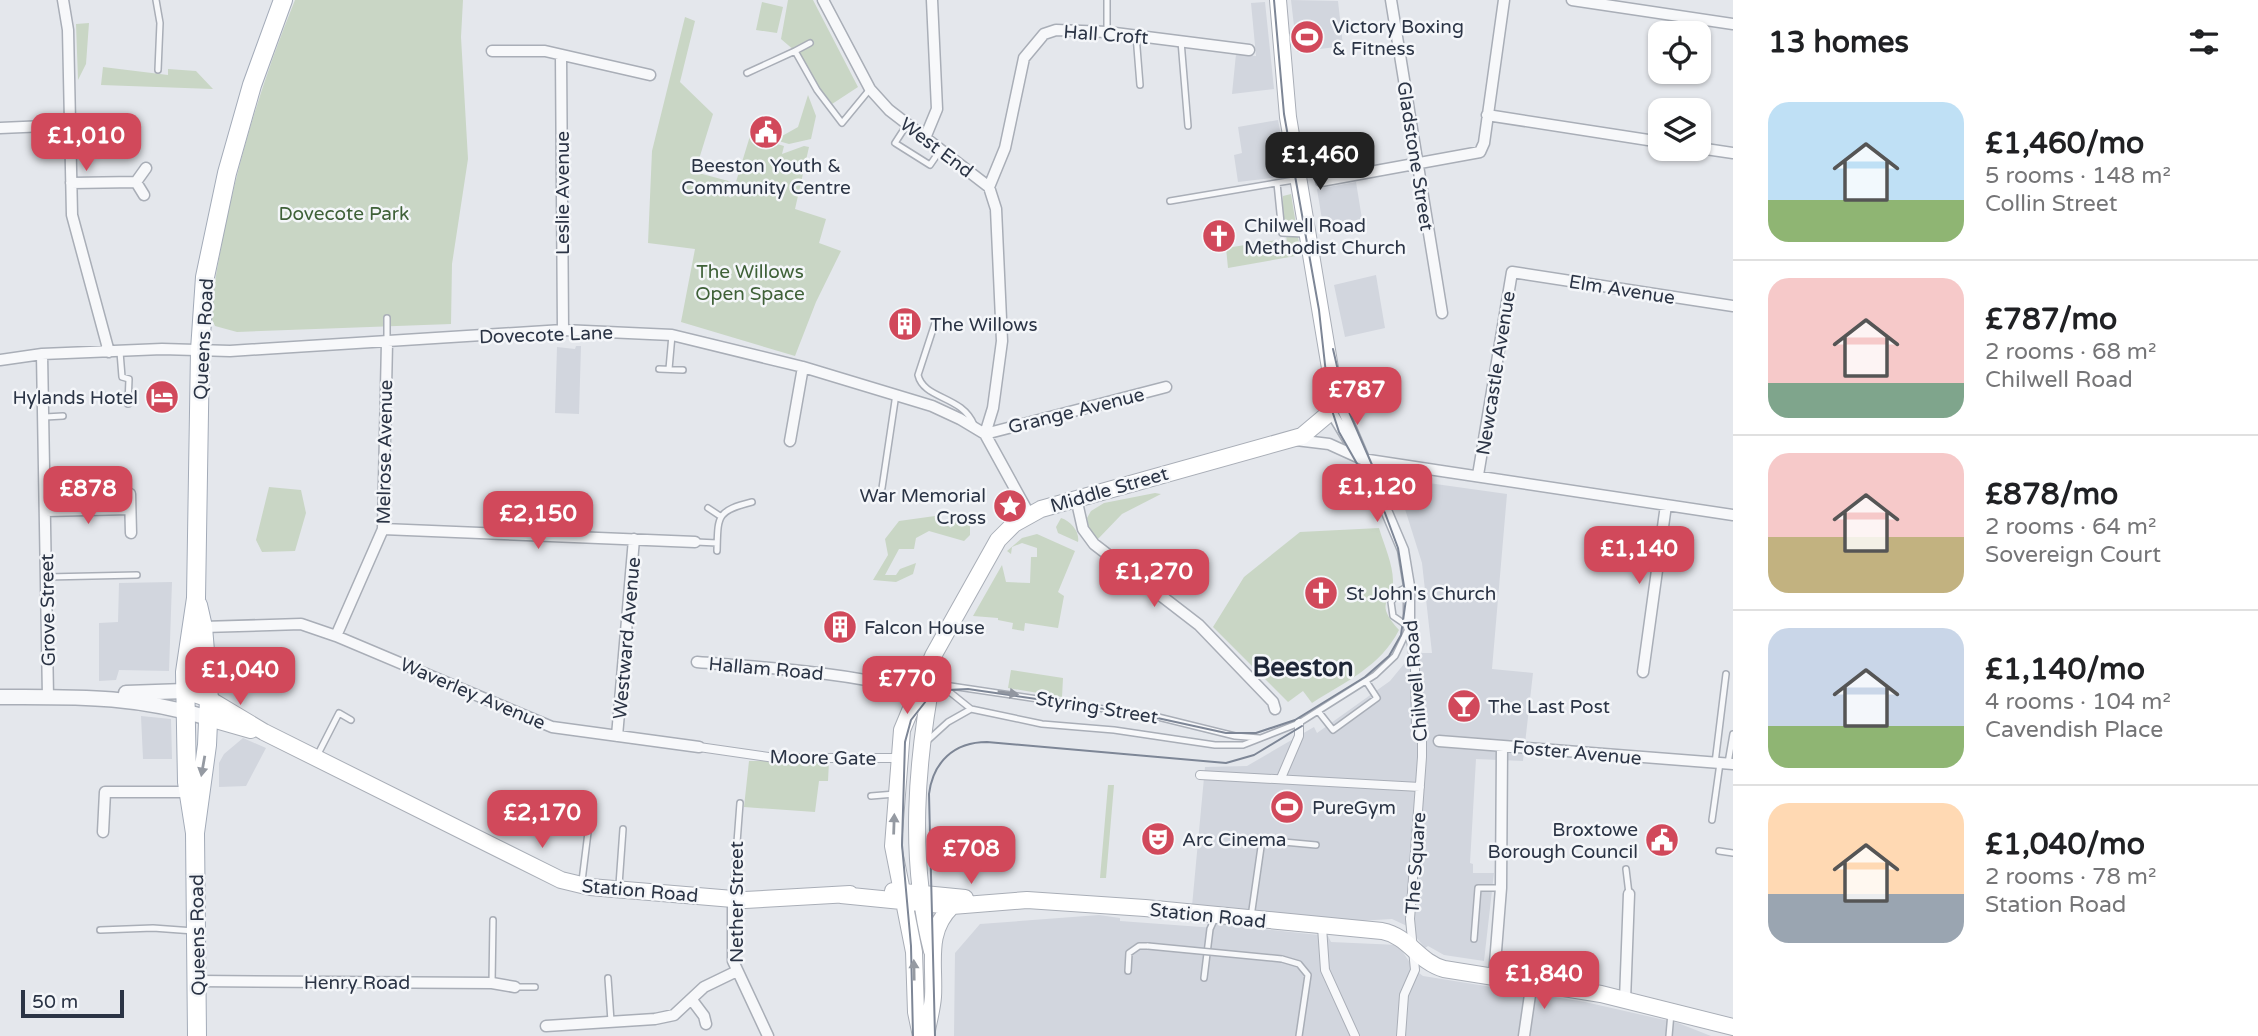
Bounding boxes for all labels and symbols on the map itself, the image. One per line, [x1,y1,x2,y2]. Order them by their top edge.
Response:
place label: Victory Boxing & Fitness [1332,16,1464,60]
sports icon: Victory Boxing & Fitness [1288,18,1326,56]
street label: Hall Croft [1063,21,1149,49]
street label: Gladstone Street [1392,80,1438,232]
public building icon: Beeston Youth & Community Centre [747,113,785,151]
street label: West End [895,113,977,182]
pin: £1,010 [29,114,143,173]
street label: Leslie Avenue [552,131,574,255]
pin: £1,460 [1263,132,1377,192]
place label: Beeston Youth & Community Centre [681,155,851,199]
park label: Dovecote Park [279,203,409,225]
place label: Chilwell Road Methodist Church [1244,215,1406,259]
church icon: Chilwell Road Methodist Church [1200,217,1238,255]
park label: The Willows Open Space [695,261,805,305]
street label: Elm Avenue [1567,271,1677,309]
street label: Queens Road [190,278,218,400]
street label: Newcastle Avenue [1472,289,1520,457]
building icon: The Willows [886,305,924,343]
place label: The Willows [930,314,1038,336]
street label: Dovecote Lane [479,322,614,348]
pin: £787 [1316,368,1398,427]
hotel icon: Hylands Hotel [143,378,181,416]
street label: Melrose Avenue [373,379,397,525]
street label: Grange Avenue [1006,383,1147,439]
place label: Hylands Hotel [12,387,138,409]
street label: Middle Street [1048,463,1171,517]
pin: £1,120 [1320,464,1434,524]
pin: £878 [47,466,129,526]
place label: War Memorial Cross [859,485,986,529]
place icon: War Memorial Cross [991,487,1029,525]
pin: £2,150 [481,491,595,551]
pin: £1,140 [1582,526,1696,586]
pin: £1,270 [1097,550,1211,609]
street label: Grove Street [36,553,60,667]
street label: Westward Avenue [609,556,645,720]
church icon: St John's Church [1302,574,1340,612]
place label: St John's Church [1346,583,1496,605]
building icon: Falcon House [821,608,859,646]
place label: Falcon House [864,617,985,639]
street label: Chilwell Road [1400,619,1432,743]
pin: £1,040 [183,648,297,707]
district label: Beeston [1252,652,1354,683]
street label: Waverley Avenue [397,653,548,734]
street label: Hallam Road [708,653,824,685]
pin: £770 [866,656,948,716]
street label: Styring Street [1034,687,1160,729]
bar icon: The Last Post [1445,687,1483,725]
one-way arrow [998,688,1020,699]
place label: The Last Post [1488,696,1610,718]
street label: Foster Avenue [1511,736,1642,770]
street label: Moore Gate [770,746,876,770]
one-way arrow [197,755,208,777]
sports icon: PureGym [1268,788,1306,826]
pin: £2,170 [485,790,599,850]
place label: PureGym [1312,797,1396,819]
street label: The Square [1401,811,1431,915]
one-way arrow [888,813,899,835]
place label: Broxtowe Borough Council [1488,819,1638,863]
theatre icon: Arc Cinema [1139,820,1177,858]
public building icon: Broxtowe Borough Council [1643,821,1681,859]
pin: £708 [930,826,1012,886]
place label: Arc Cinema [1182,829,1287,851]
street label: Nether Street [726,841,748,963]
street label: Queens Road [186,874,210,996]
street label: Station Road [581,875,699,907]
street label: Station Road [1149,899,1267,933]
pin: £1,840 [1487,951,1601,1011]
one-way arrow [908,959,920,981]
street label: Henry Road [304,972,410,994]
scale bar [21,987,124,1019]

